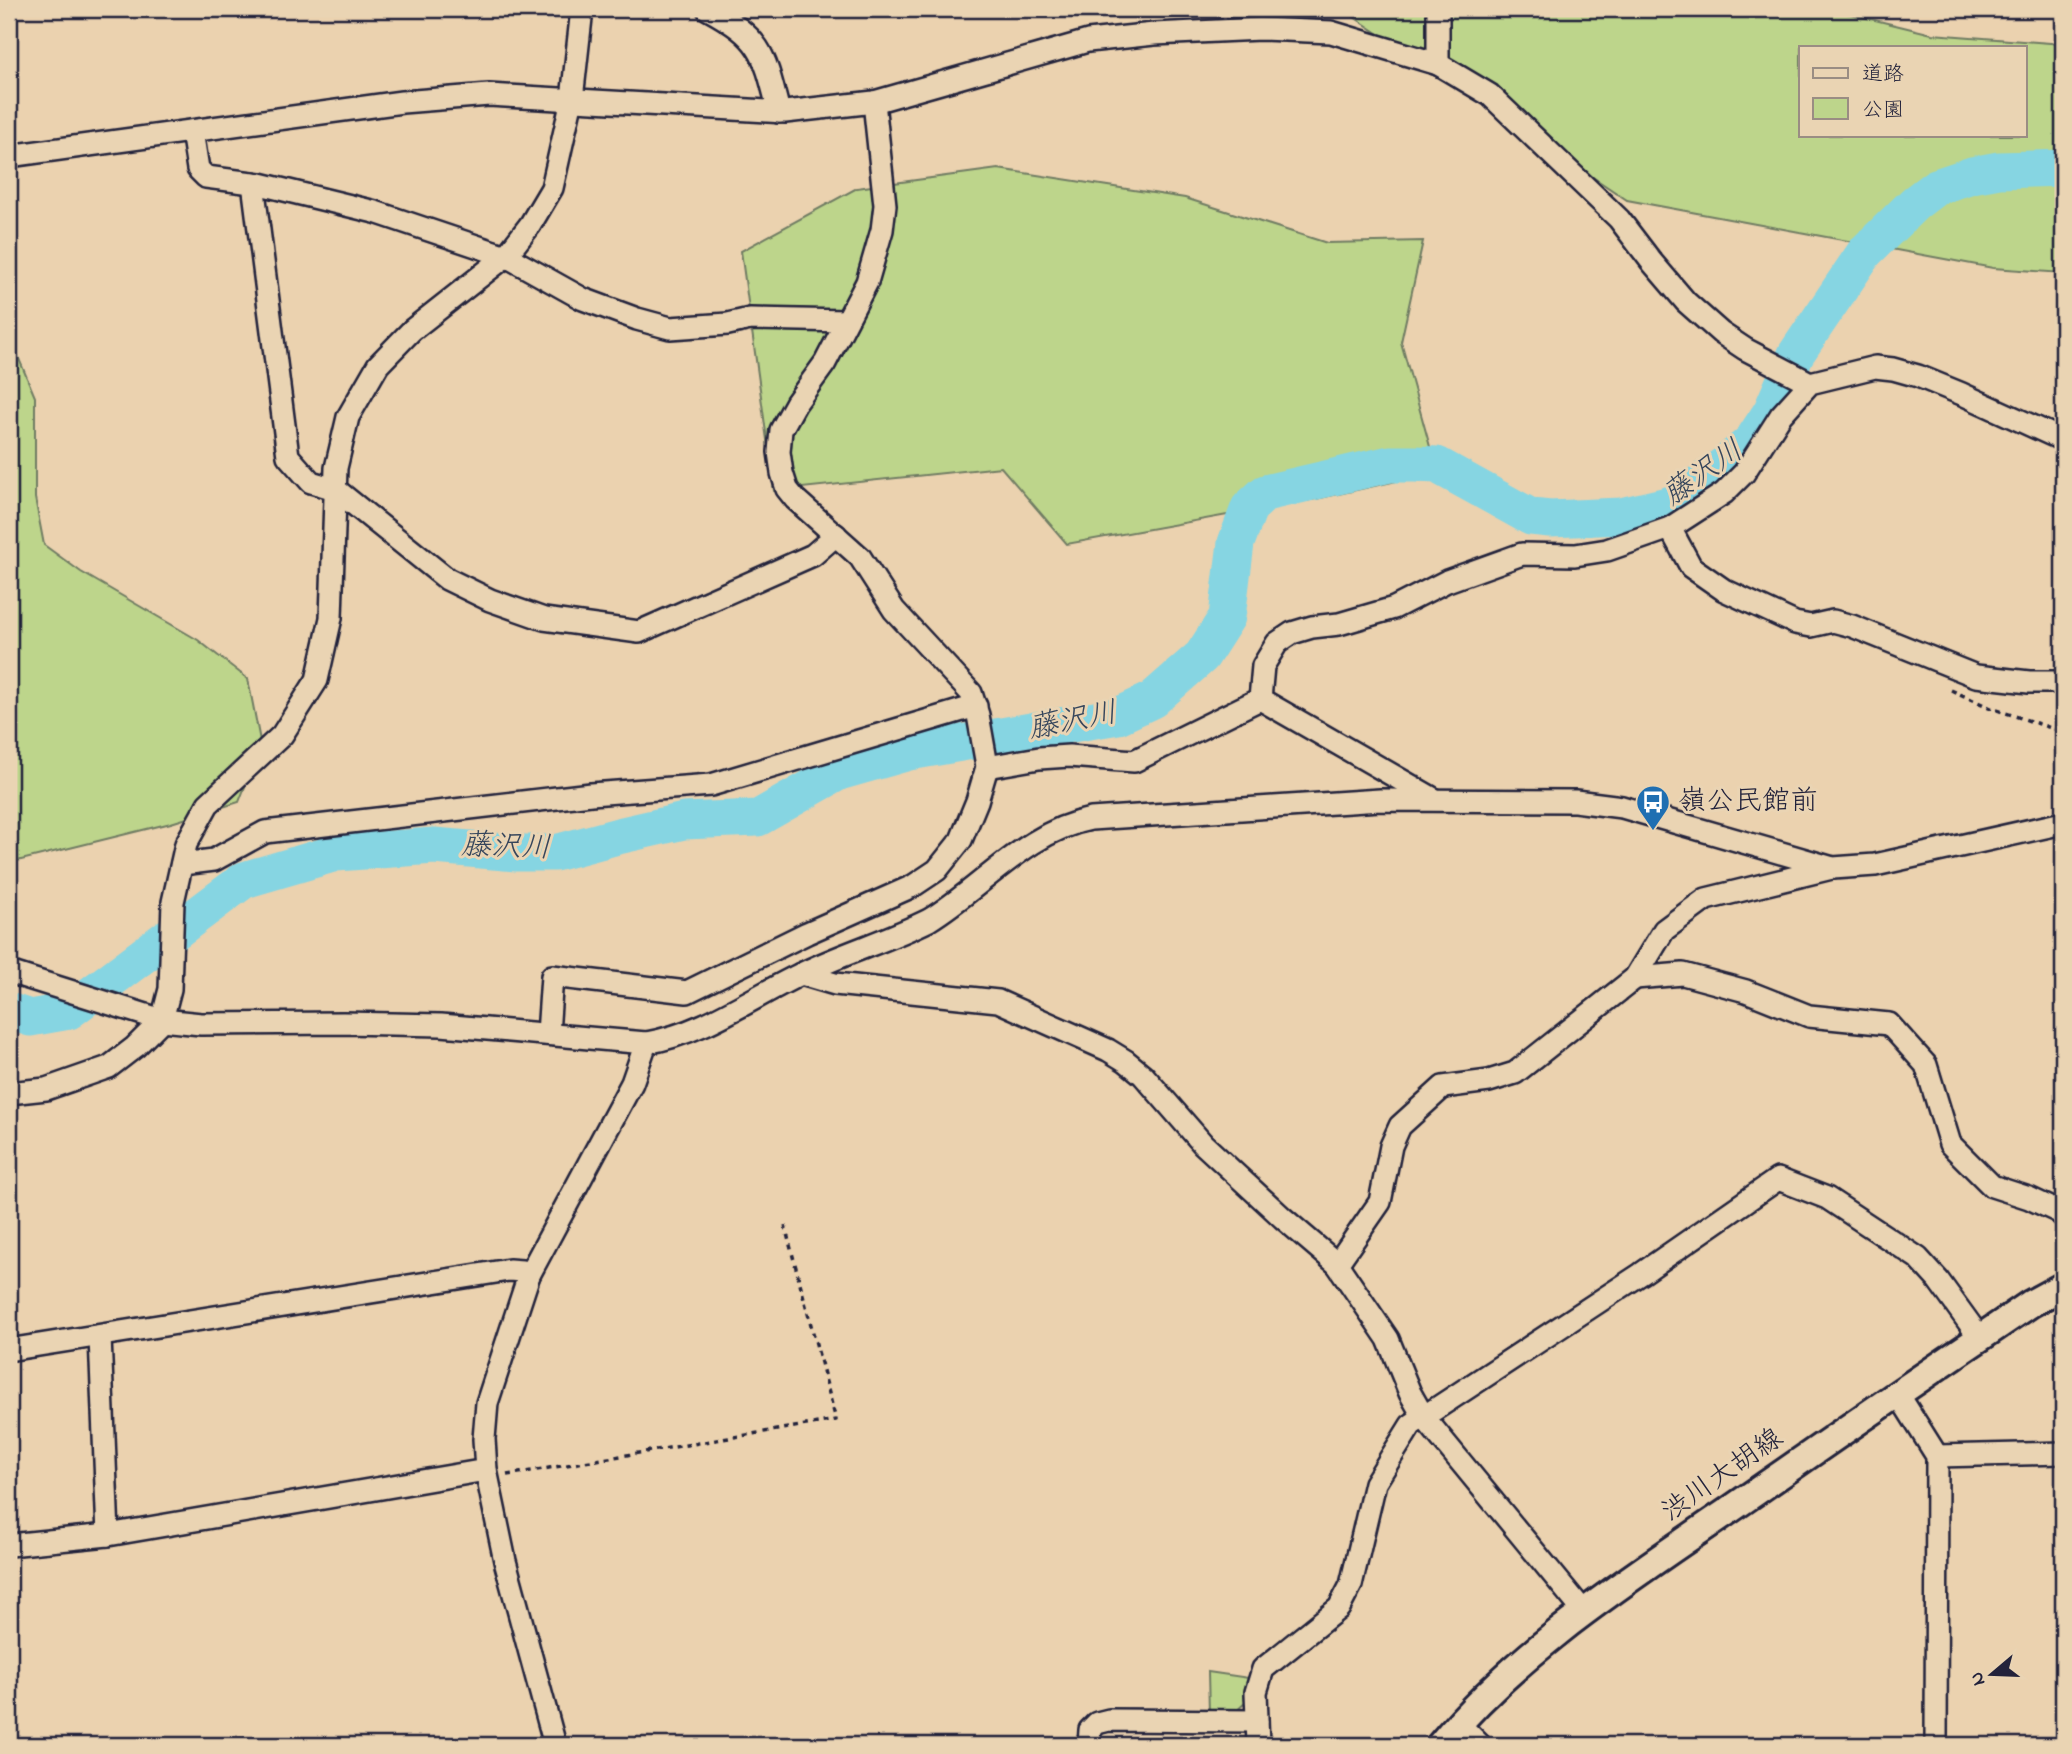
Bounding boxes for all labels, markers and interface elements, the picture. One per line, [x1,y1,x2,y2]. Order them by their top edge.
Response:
legend [1799,46,2026,136]
text: 道路 [1862,60,1904,90]
text: 公園 [1862,96,1904,126]
water label: 藤沢川 [1655,430,1753,518]
water label: 藤沢川 [1025,692,1121,752]
place label: 嶺公民館前 [1678,782,1818,823]
bus stop icon: 嶺公民館前 [1634,783,1672,832]
water label: 藤沢川 [460,824,552,872]
street label: 渋川大胡線 [1654,1419,1792,1533]
north arrow [1956,1638,2026,1708]
text: N [1963,1668,1993,1689]

